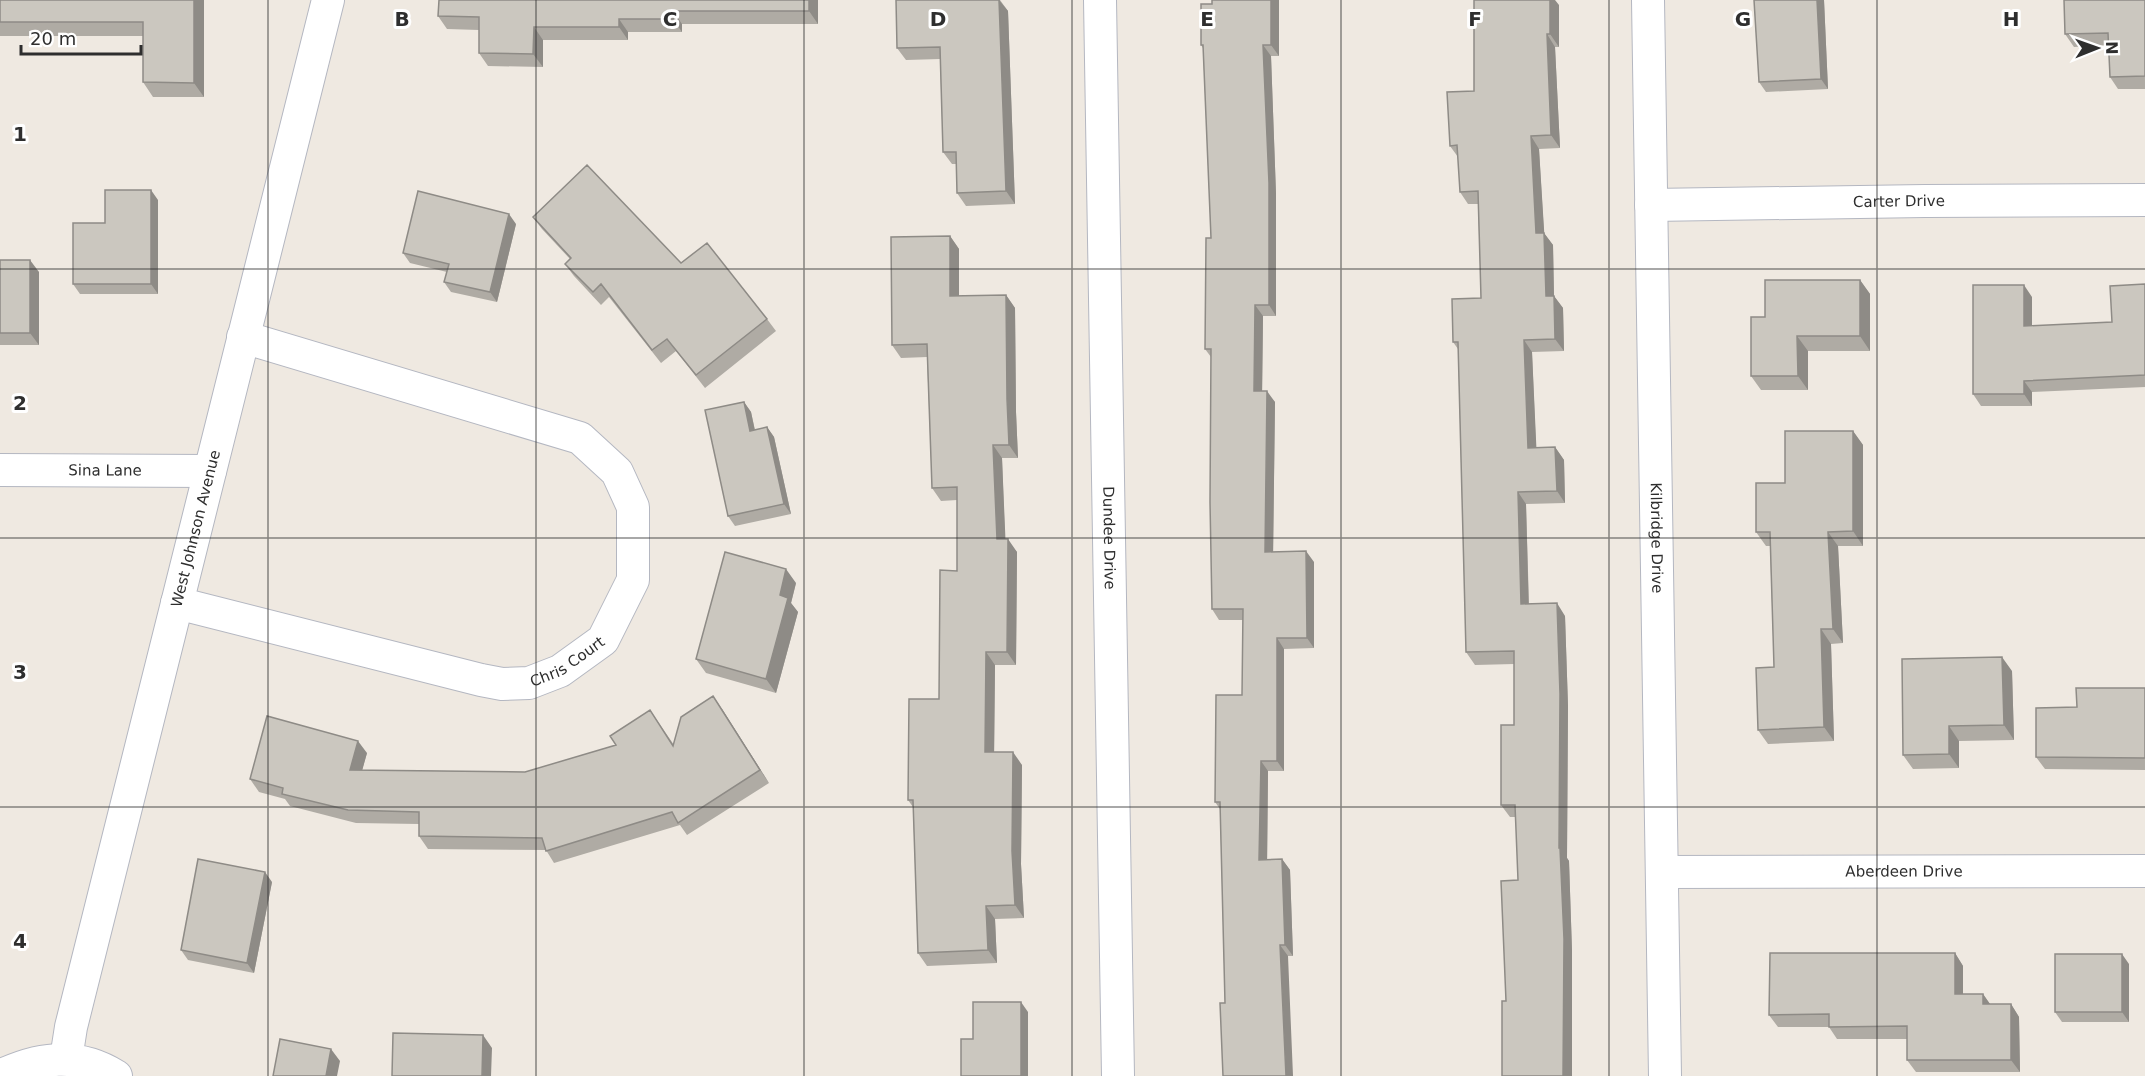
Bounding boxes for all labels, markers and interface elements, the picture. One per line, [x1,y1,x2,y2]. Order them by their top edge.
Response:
text: B [394,7,410,31]
text: C [663,7,677,31]
text: D [930,7,946,31]
text: E [1200,7,1214,31]
text: F [1468,7,1482,31]
text: G [1735,7,1751,31]
text: H [2003,7,2019,31]
scale bar [21,18,141,56]
north arrow [2067,18,2127,78]
text: 20 m [30,28,76,49]
text: N [2102,41,2121,55]
text: 1 [13,122,27,146]
street label: Carter Drive [1853,192,1945,211]
text: 2 [13,391,27,415]
street label: West Johnson Avenue [167,448,224,609]
street label: Sina Lane [68,461,142,480]
street label: Kilbridge Drive [1647,482,1666,594]
street label: Dundee Drive [1099,486,1119,590]
street label: Chris Court [528,633,608,691]
text: 3 [13,660,27,684]
street label: Aberdeen Drive [1845,862,1963,881]
text: 4 [13,929,27,953]

